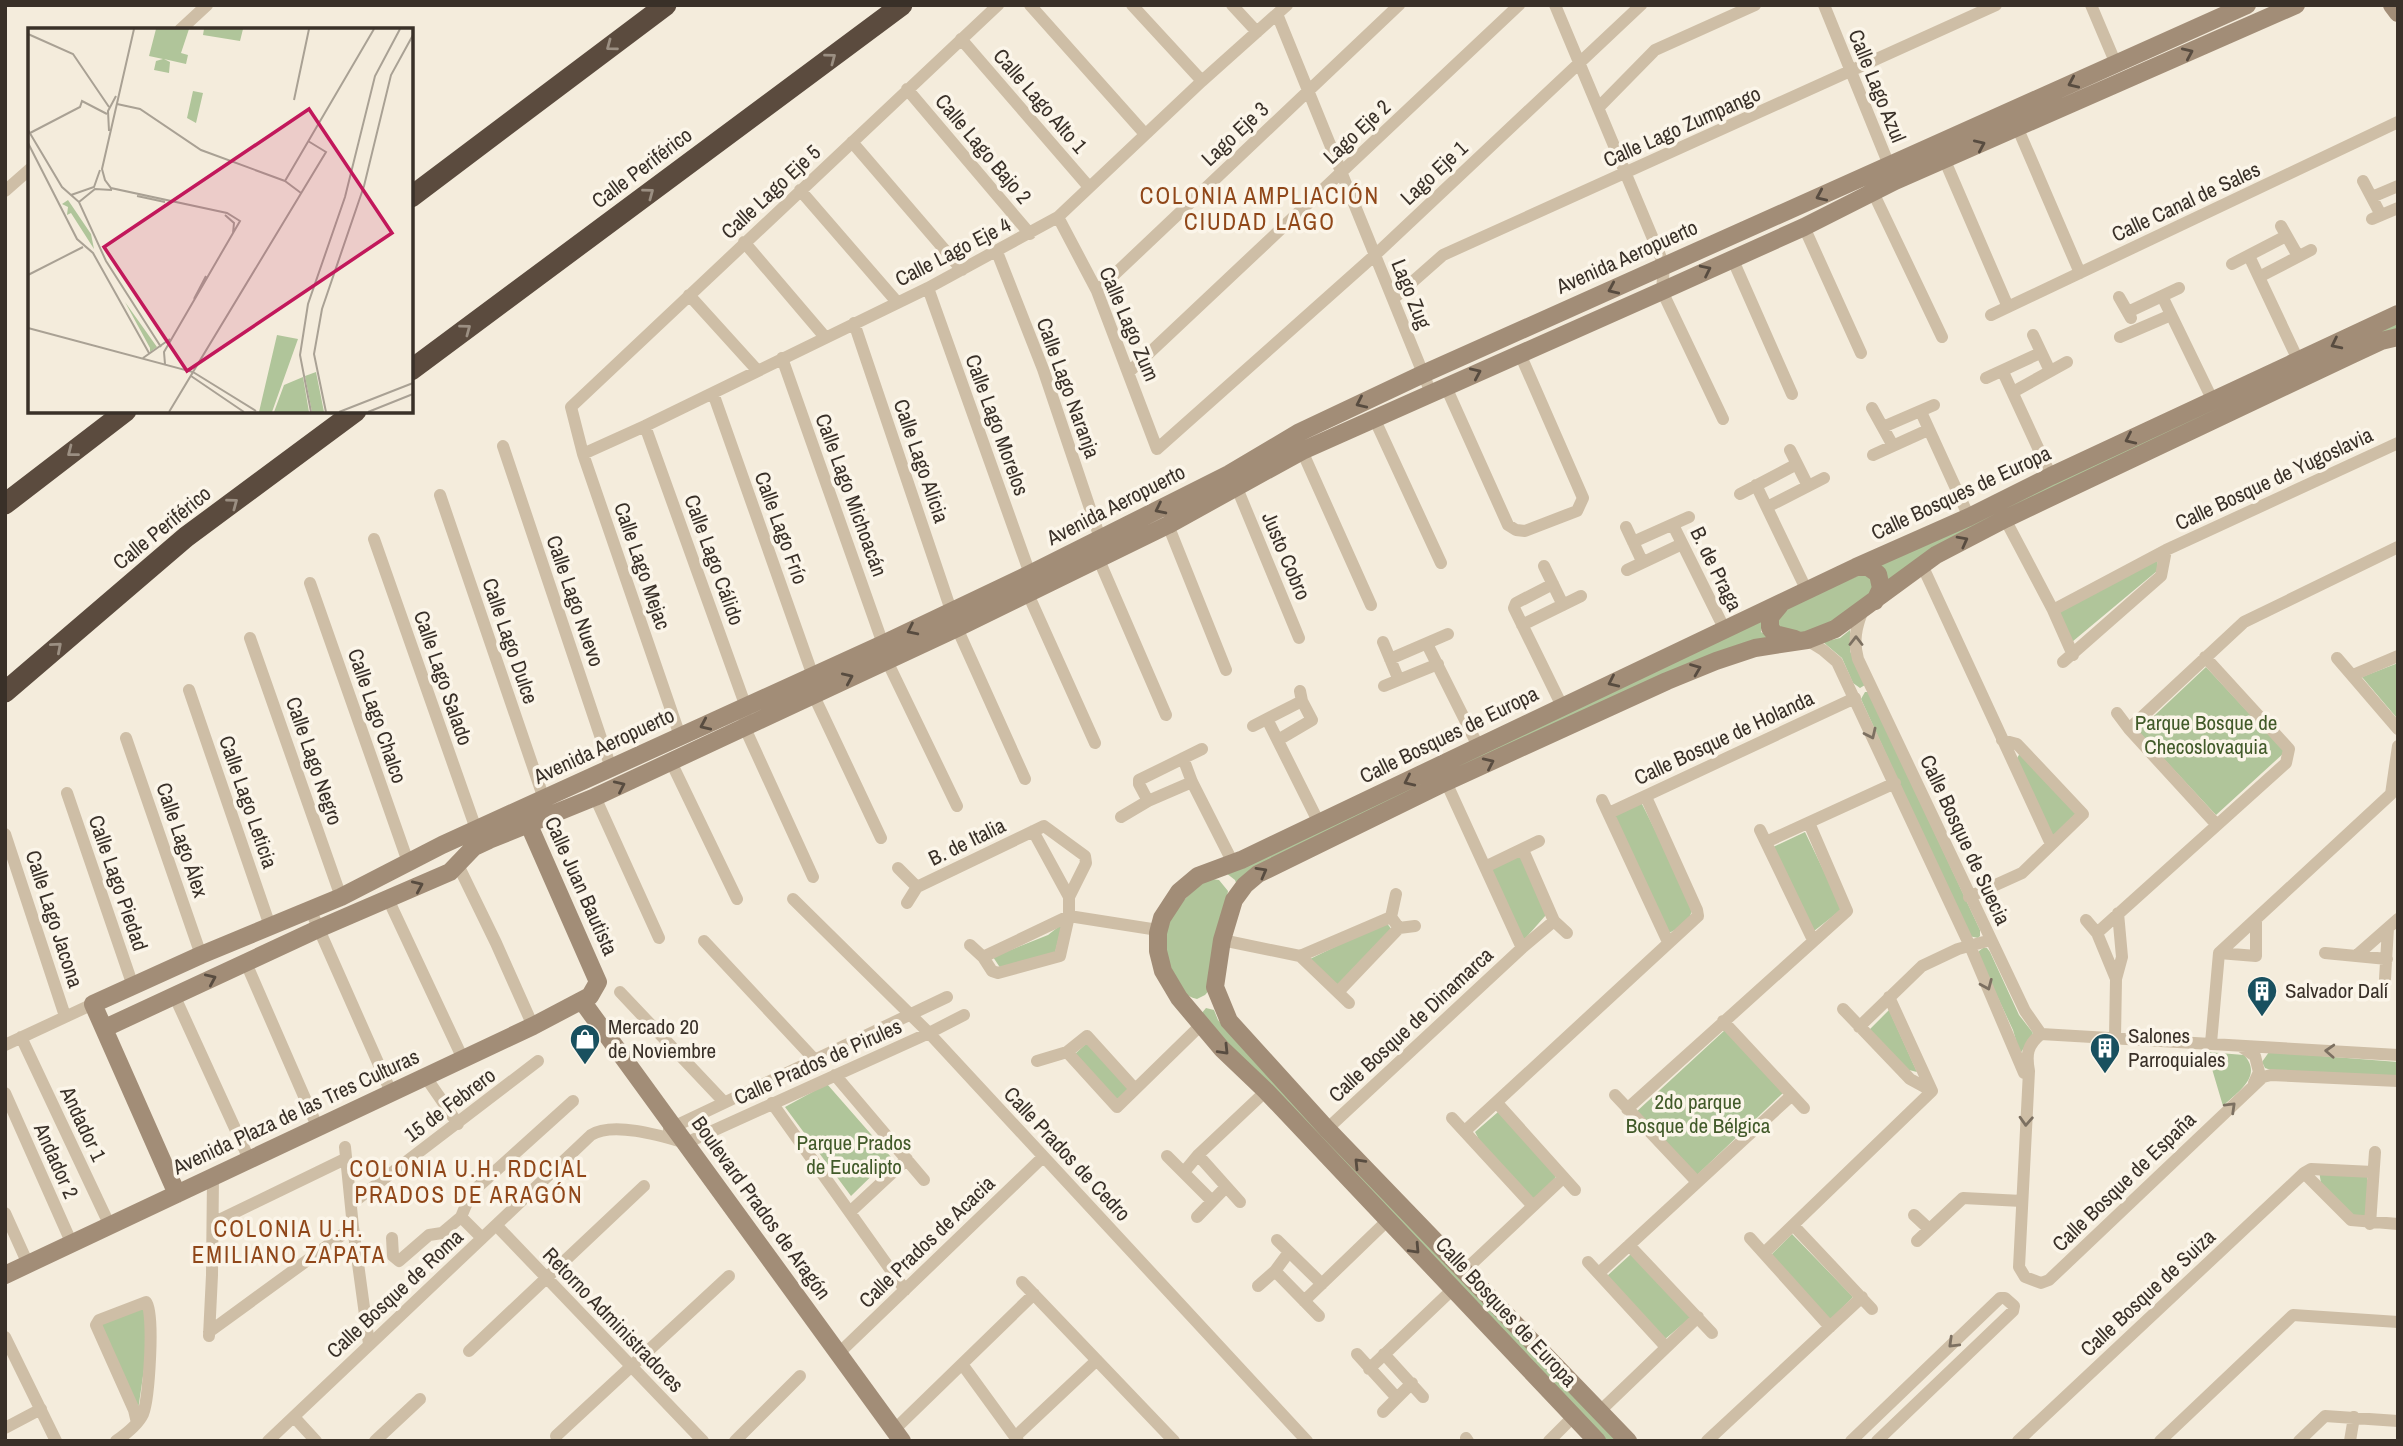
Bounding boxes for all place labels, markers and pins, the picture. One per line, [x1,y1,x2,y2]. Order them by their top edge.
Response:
building icon: Salvador Dalí [2245,974,2279,1018]
place label: Salvador Dalí [2285,976,2389,1005]
place label: Mercado 20 de Noviembre [608,1012,716,1065]
place label: Salones Parroquiales [2128,1021,2226,1074]
shop icon: Mercado 20 de Noviembre [568,1022,602,1066]
building icon: Salones Parroquiales [2088,1031,2122,1075]

